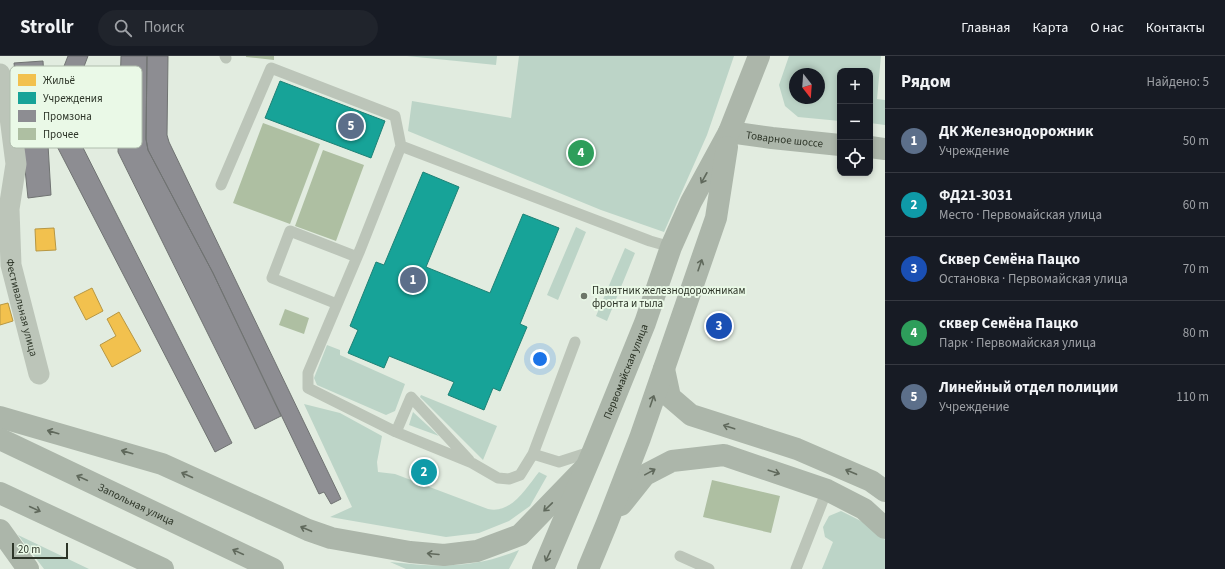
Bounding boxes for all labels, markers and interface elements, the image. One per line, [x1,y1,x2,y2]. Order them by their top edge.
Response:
search box [98,10,378,46]
text: Strollr [20,14,74,41]
icon: search [112,17,134,39]
text: Поиск [144,17,184,38]
text: Главная [961,18,1010,38]
text: Карта [1032,18,1068,38]
text: О нас [1090,18,1124,38]
text: Контакты [1146,18,1205,38]
legend [10,66,142,148]
north arrow [789,68,825,104]
map controls [837,68,873,176]
button: + [837,68,873,104]
text: Рядом [901,70,951,94]
text: Жильё [43,73,76,88]
text: Найдено: 5 [1147,73,1209,91]
text: Учреждения [43,91,103,106]
button: − [837,104,873,140]
text: Промзона [43,109,92,124]
pin: 5 [338,111,364,141]
text: ДК Железнодорожник [939,121,1094,142]
text: Прочее [43,127,79,142]
street label: Товарное шоссе [745,127,824,151]
text: 1 [911,132,917,150]
text: 50 m [1183,132,1209,150]
pin: 4 [568,138,594,168]
button: locate [837,140,873,176]
text: Учреждение [939,142,1009,160]
one-way arrow [699,172,707,184]
text: ФД21-3031 [939,185,1013,206]
text: 2 [911,196,917,214]
text: 60 m [1183,196,1209,214]
text: Место · Первомайская улица [939,206,1102,224]
text: Сквер Семёна Пацко [939,249,1080,270]
street label: Фестивальная улица [3,258,42,358]
one-way arrow [696,260,704,272]
text: 3 [911,260,917,278]
text: 70 m [1183,260,1209,278]
pin: 1 [400,265,426,295]
text: Остановка · Первомайская улица [939,270,1128,288]
place label: Памятник железнодорожникам фронта и тыла [592,283,745,311]
marker: Памятник железнодорожникам фронта и тыла [579,291,589,301]
pin: 3 [706,311,732,341]
text: сквер Семёна Пацко [939,313,1078,334]
street label: Первомайская улица [599,322,651,421]
text: 4 [911,324,917,342]
text: 80 m [1183,324,1209,342]
text: Парк · Первомайская улица [939,334,1096,352]
your location [530,349,550,369]
text: Линейный отдел полиции [939,377,1118,398]
text: 5 [911,388,917,406]
text: 110 m [1176,388,1209,406]
one-way arrow [649,396,657,408]
text: Учреждение [939,398,1009,416]
one-way arrow [724,423,736,431]
one-way arrow [47,428,60,435]
one-way arrow [121,448,134,456]
pin: 2 [411,457,437,487]
one-way arrow [644,468,656,476]
one-way arrow [846,468,858,476]
one-way arrow [767,469,780,476]
one-way arrow [182,471,194,478]
one-way arrow [77,474,89,481]
street label: Запольная улица [95,479,177,529]
one-way arrow [543,502,553,512]
one-way arrow [29,506,41,513]
one-way arrow [300,525,312,532]
scale bar [12,541,68,560]
text: 20 m [18,542,40,557]
one-way arrow [232,548,244,555]
one-way arrow [427,550,440,558]
one-way arrow [544,550,552,562]

